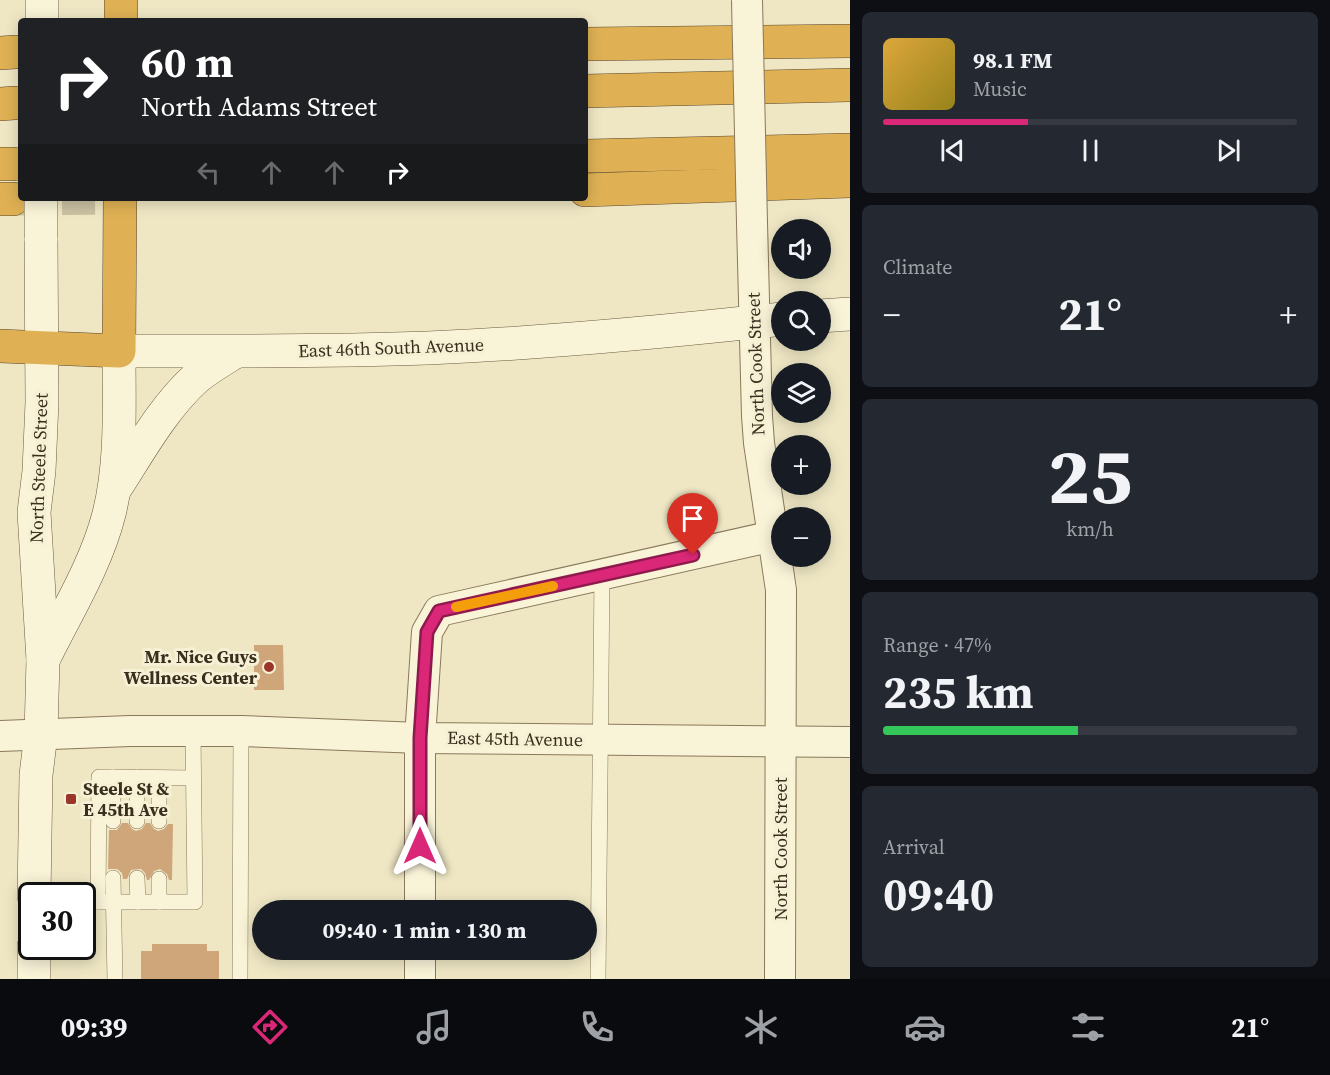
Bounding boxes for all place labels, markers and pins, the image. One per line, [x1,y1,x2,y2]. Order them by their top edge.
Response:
pin [667,493,718,555]
place label: Mr. Nice Guys Wellness Center [124,644,258,690]
marker: Mr. Nice Guys Wellness Center [262,660,276,674]
place label: Steele St & E 45th Ave [83,776,169,822]
marker: Steele St & E 45th Ave [64,792,78,806]

